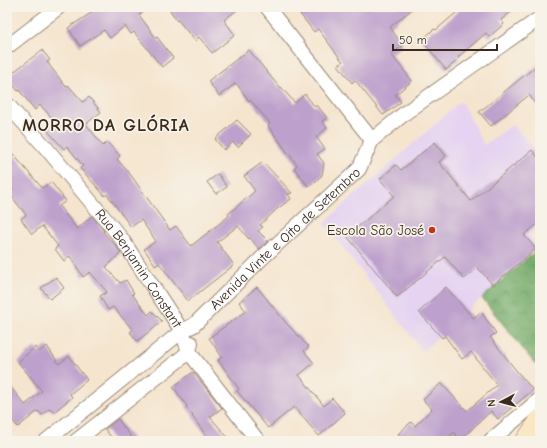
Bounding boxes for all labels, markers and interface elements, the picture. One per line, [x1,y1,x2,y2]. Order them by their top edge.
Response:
scale bar [393,26,497,52]
text: 50 m [399,33,427,47]
district label: MORRO DA GLÓRIA [22,114,190,136]
street label: Avenida Vinte e Oito de Setembro [206,163,364,313]
street label: Rua Benjamin Constant [92,205,186,332]
place label: Escola São José [327,222,424,239]
marker: Escola São José [427,225,437,235]
north arrow [481,382,521,422]
text: N [485,399,498,408]

